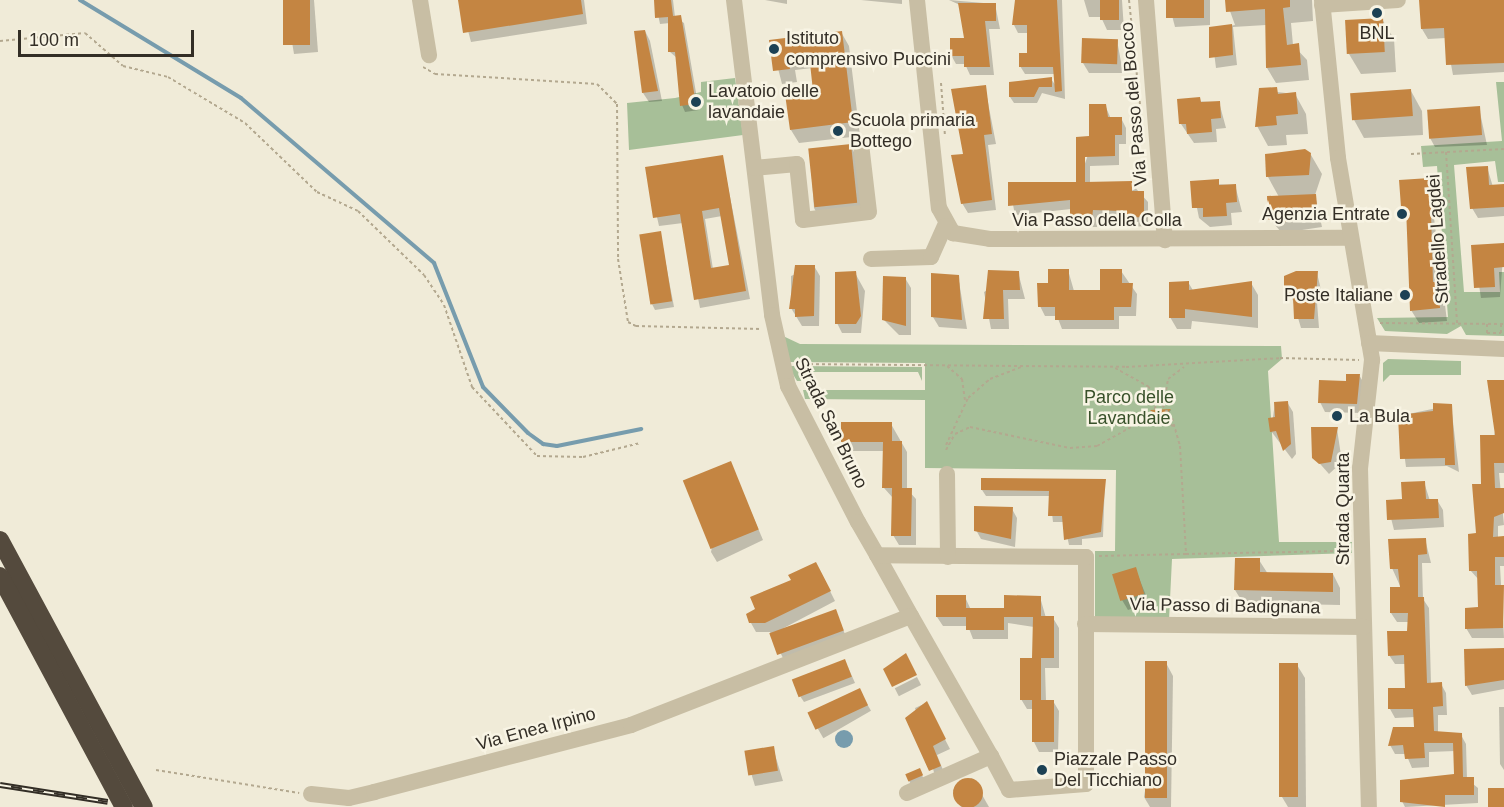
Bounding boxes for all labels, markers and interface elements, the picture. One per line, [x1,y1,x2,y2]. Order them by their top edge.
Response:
marker: BNL [1370,6,1384,20]
scale bar [21,18,196,56]
street label: Via Passo del Bocco [1116,21,1152,187]
place label: BNL [1359,22,1395,44]
place label: Istituto comprensivo Puccini [786,28,951,70]
text: 100 m [29,30,79,50]
marker: Istituto comprensivo Puccini [767,42,781,56]
place label: Lavatoio delle lavandaie [708,81,819,124]
marker: Lavatoio delle lavandaie [689,95,703,109]
place label: Scuola primaria Bottego [850,110,975,152]
marker: Scuola primaria Bottego [831,124,845,138]
street label: Stradello Lagdei [1423,173,1453,305]
place label: Agenzia Entrate [1262,203,1390,225]
marker: Agenzia Entrate [1395,207,1409,221]
street label: Via Passo della Colla [1012,209,1182,231]
place label: Poste Italiane [1284,284,1393,306]
marker: Poste Italiane [1398,288,1412,302]
street label: Strada San Bruno [790,354,872,492]
park label: Parco delle Lavandaie [1084,387,1174,430]
place label: La Bula [1349,405,1410,427]
marker: La Bula [1330,409,1344,423]
street label: Strada Quarta [1332,452,1354,566]
street label: Via Passo di Badignana [1129,594,1321,618]
street label: Via Enea Irpino [474,703,598,755]
place label: Piazzale Passo Del Ticchiano [1054,749,1177,792]
marker: Piazzale Passo Del Ticchiano [1035,763,1049,777]

